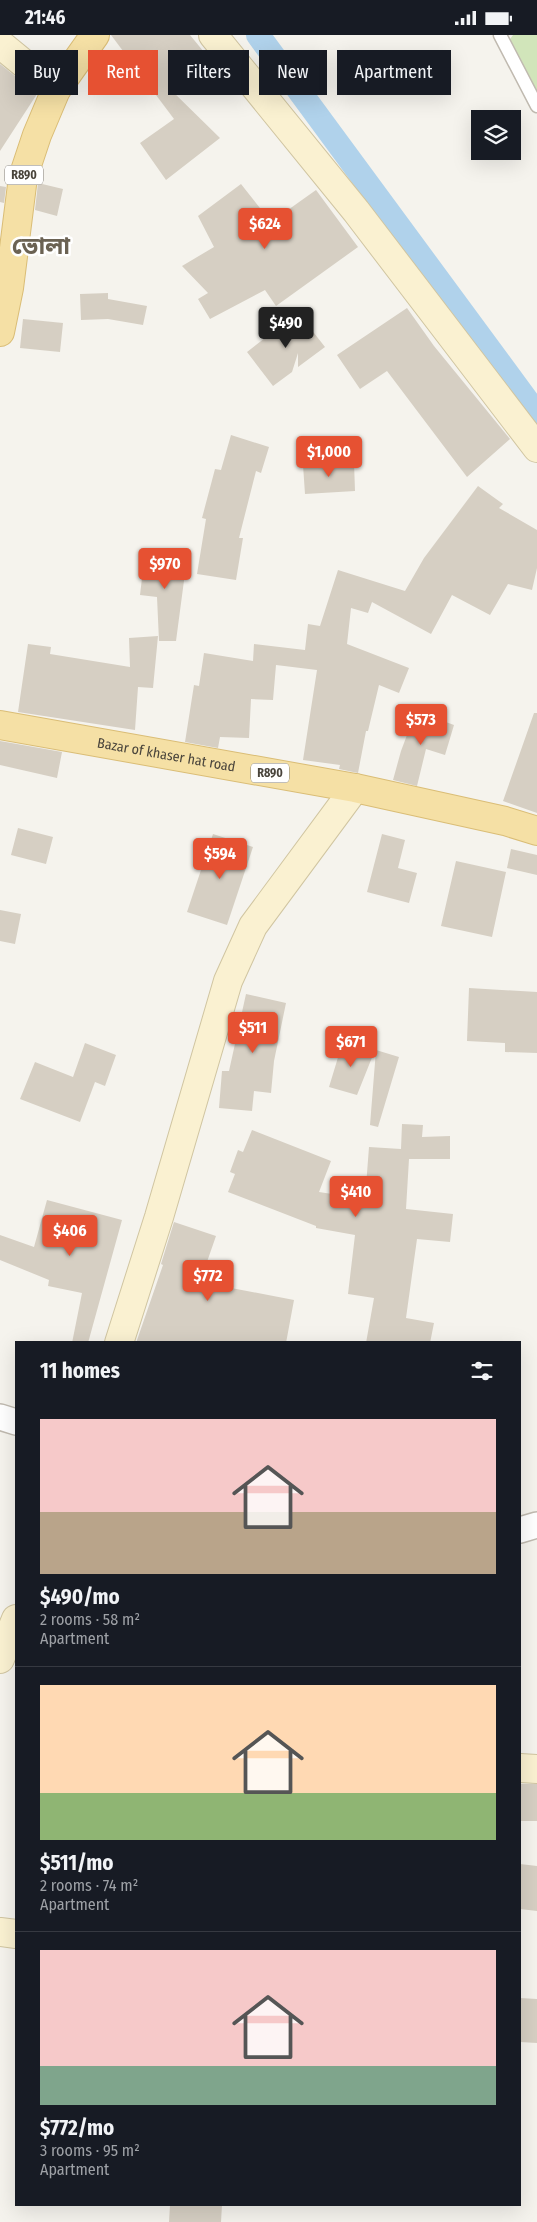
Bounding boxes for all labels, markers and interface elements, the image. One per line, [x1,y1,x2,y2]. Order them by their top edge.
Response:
text: 21:46 [25,6,65,29]
chip: Buy [15,50,78,95]
chip: Rent [88,50,158,95]
chip: Filters [168,50,249,95]
chip: New [259,50,327,95]
chip: Apartment [337,50,451,95]
map controls [471,110,521,160]
button: layers [471,110,521,160]
road number: R890 [5,165,43,185]
pin: $624 [235,207,295,250]
text: $624 [249,214,281,233]
district label: ভোলা [12,232,71,260]
pin: $490 [256,307,316,349]
text: $490 [270,313,302,332]
pin: $1,000 [288,435,370,478]
text: $1,000 [307,442,351,461]
pin: $970 [135,547,195,590]
text: $970 [149,554,181,573]
pin: $573 [391,703,451,746]
text: $573 [406,710,436,729]
street label: Bazar of khaser hat road [96,734,237,775]
road number: R890 [251,763,289,783]
pin: $594 [190,837,250,880]
text: $594 [204,844,236,863]
pin: $511 [223,1011,283,1054]
text: $511 [239,1018,267,1037]
pin: $671 [321,1025,381,1068]
text: $671 [336,1032,366,1051]
pin: $410 [326,1175,386,1218]
text: $410 [341,1182,371,1201]
pin: $406 [40,1215,100,1257]
text: $406 [53,1221,87,1240]
pin: $772 [178,1259,238,1302]
text: $772 [194,1266,222,1285]
icon: filters [468,1357,496,1385]
text: 11 homes [40,1358,120,1384]
icon: home [223,1452,313,1542]
text: $490/mo [40,1584,120,1610]
text: 2 rooms · 58 m² [40,1610,140,1629]
text: Apartment [40,1629,109,1648]
icon: home [223,1717,313,1807]
text: $511/mo [40,1850,113,1876]
text: 2 rooms · 74 m² [40,1876,138,1895]
text: Apartment [40,1895,109,1914]
icon: home [223,1982,313,2072]
text: $772/mo [40,2115,114,2141]
text: 3 rooms · 95 m² [40,2141,140,2160]
text: Apartment [40,2160,109,2179]

